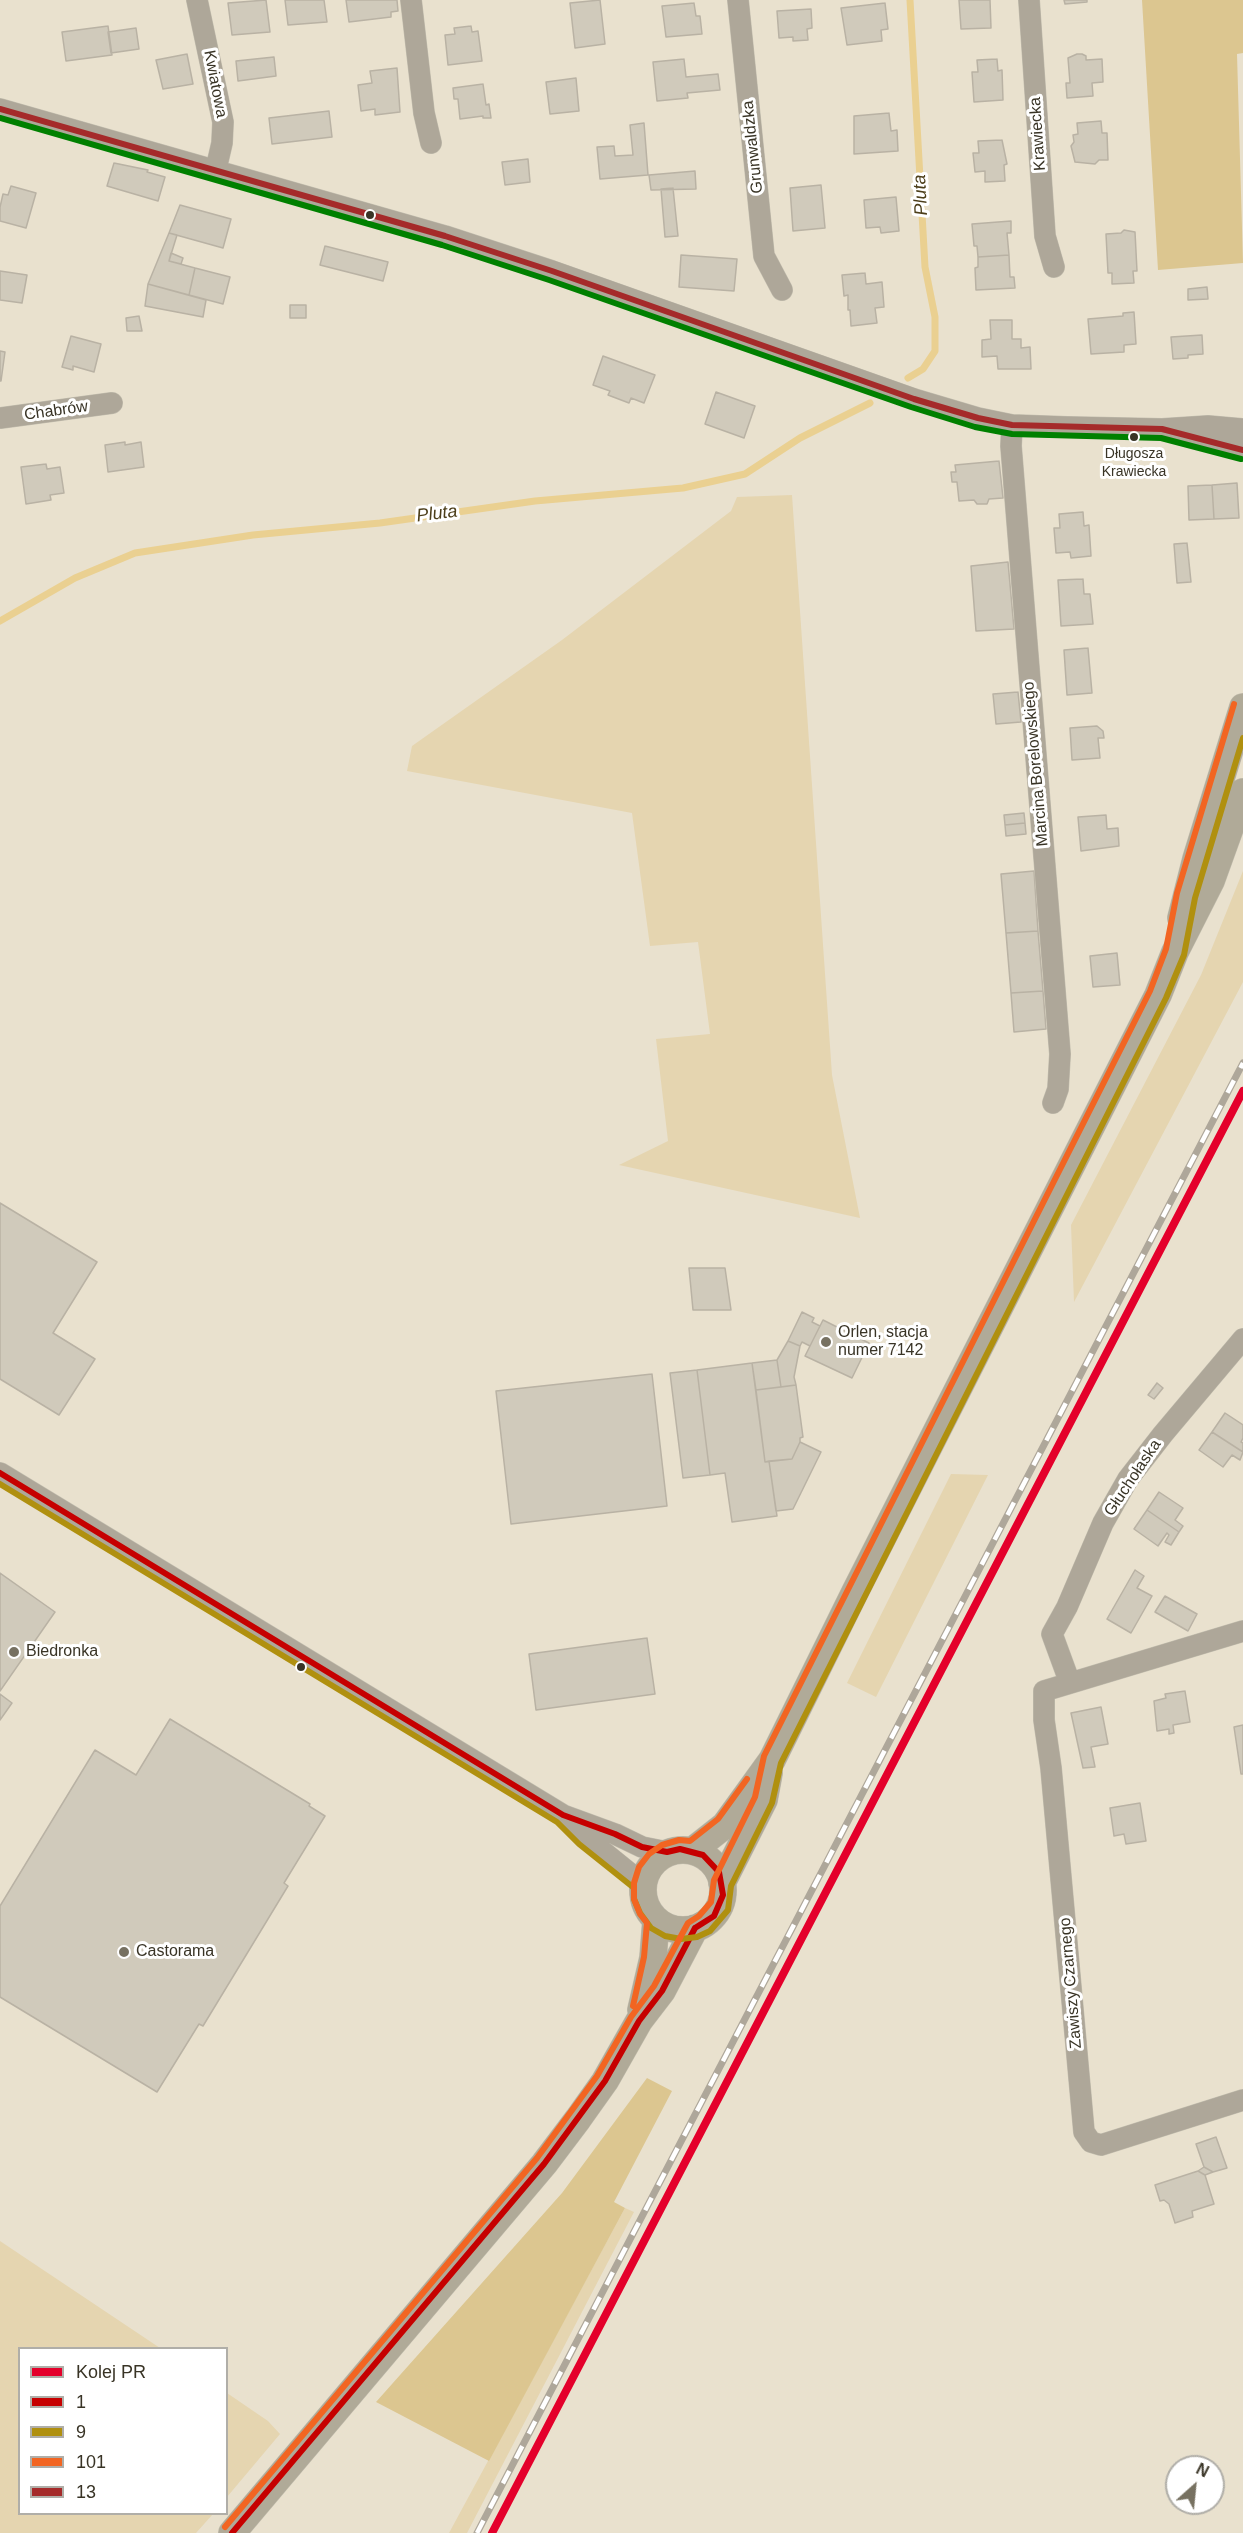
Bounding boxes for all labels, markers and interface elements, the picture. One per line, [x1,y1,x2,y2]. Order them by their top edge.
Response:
street label: Kwiatowa [199,49,231,119]
street label: Krawiecka [1026,97,1050,171]
street label: Grunwaldzka [739,100,767,194]
water label: Pluta [909,174,933,216]
unlabelled marker [364,209,376,221]
street label: Chabrów [23,397,89,425]
marker: Długosza Krawiecka [1128,431,1140,443]
place label: Długosza Krawiecka [1102,446,1166,478]
water label: Pluta [415,501,459,527]
street label: Marcina Borelowskiego [1019,681,1053,847]
place label: Orlen, stacja numer 7142 [838,1323,928,1361]
marker: Orlen, stacja numer 7142 [819,1335,833,1349]
street label: Głuchołaska [1100,1436,1166,1520]
place label: Biedronka [26,1642,98,1662]
marker: Biedronka [7,1645,21,1659]
unlabelled marker [295,1661,307,1673]
street label: Zawiszy Czarnego [1056,1917,1086,2049]
place label: Castorama [136,1942,214,1962]
marker: Castorama [117,1945,131,1959]
legend [18,2347,228,2515]
text: Kolej PR [76,2362,146,2382]
text: 1 [76,2392,86,2412]
text: 9 [76,2422,86,2442]
text: 101 [76,2452,106,2472]
north arrow [1165,2455,1225,2515]
text: N [1193,2460,1212,2480]
text: 13 [76,2482,96,2502]

